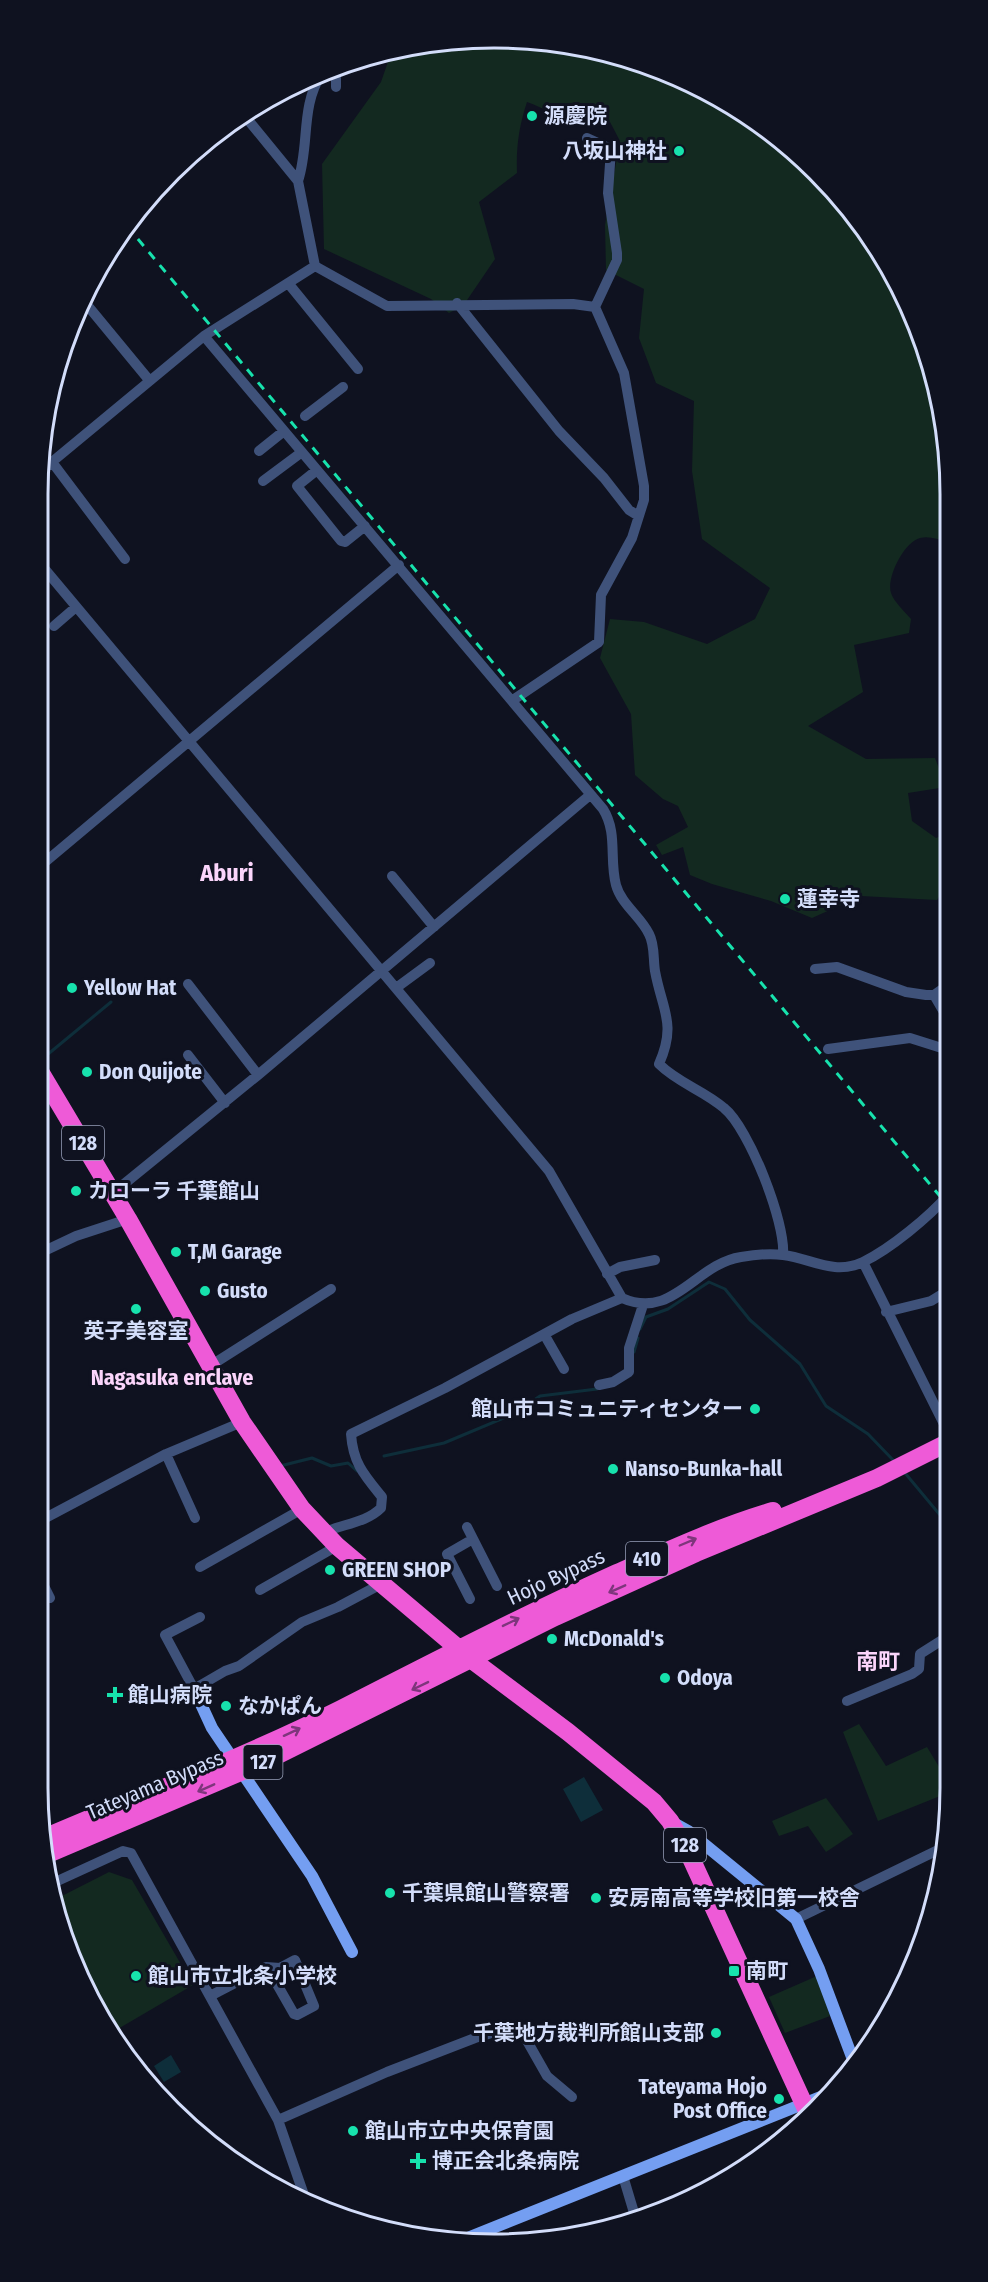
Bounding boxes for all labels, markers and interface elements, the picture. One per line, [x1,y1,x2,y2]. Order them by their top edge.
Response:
place label: 源慶院 [544,103,607,129]
marker: 源慶院 [525,109,539,123]
place label: 八坂山神社 [562,138,667,164]
marker: 八坂山神社 [672,144,686,158]
district label: Aburi [199,859,254,887]
place label: 蓮幸寺 [797,886,860,912]
marker: 蓮幸寺 [778,892,792,906]
place label: Yellow Hat [83,975,177,1001]
marker: Yellow Hat [65,981,79,995]
place label: Don Quijote [99,1059,202,1085]
marker: Don Quijote [80,1065,94,1079]
road number: 128 [62,1126,104,1160]
place label: カローラ 千葉館山 [88,1178,260,1204]
marker: カローラ 千葉館山 [69,1184,83,1198]
place label: T,M Garage [188,1239,282,1265]
marker: T,M Garage [169,1245,183,1259]
place label: Gusto [217,1278,268,1304]
marker: Gusto [198,1284,212,1298]
marker: 英子美容室 [129,1302,143,1316]
place label: 英子美容室 [84,1318,189,1344]
district label: Nagasuka enclave [91,1364,253,1391]
place label: 館山市コミュニティセンター [471,1396,743,1422]
marker: 館山市コミュニティセンター [748,1402,762,1416]
place label: Nanso-Bunka-hall [625,1456,782,1482]
marker: Nanso-Bunka-hall [606,1462,620,1476]
one-way arrow [679,1535,697,1547]
road number: 410 [626,1542,668,1576]
street label: Hojo Bypass [503,1543,609,1611]
place label: GREEN SHOP [342,1557,452,1583]
marker: GREEN SHOP [323,1563,337,1577]
one-way arrow [608,1583,626,1595]
one-way arrow [501,1616,519,1628]
place label: McDonald's [564,1626,664,1652]
marker: McDonald's [545,1632,559,1646]
district label: 南町 [856,1648,900,1675]
place label: Odoya [677,1665,733,1691]
marker: Odoya [658,1671,672,1685]
one-way arrow [411,1680,429,1692]
place label: 館山病院 [128,1682,212,1708]
marker: 館山病院 [106,1686,124,1704]
place label: なかぱん [238,1693,322,1719]
marker: なかぱん [219,1699,233,1713]
one-way arrow [283,1725,301,1737]
street label: Tateyama Bypass [83,1744,227,1826]
road number: 127 [244,1745,282,1779]
one-way arrow [197,1783,215,1794]
road number: 128 [664,1828,706,1862]
place label: 千葉県館山警察署 [402,1880,570,1906]
place label: 安房南高等学校旧第一校舎 [608,1885,860,1911]
marker: 千葉県館山警察署 [383,1886,397,1900]
marker: 安房南高等学校旧第一校舎 [589,1891,603,1905]
place label: 南町 [746,1958,788,1984]
place label: 館山市立北条小学校 [148,1963,337,1989]
marker: 南町 [727,1964,741,1978]
marker: 館山市立北条小学校 [129,1969,143,1983]
place label: 千葉地方裁判所館山支部 [473,2020,704,2046]
marker: 千葉地方裁判所館山支部 [709,2026,723,2040]
place label: Tateyama Hojo Post Office [638,2074,767,2124]
marker: Tateyama Hojo Post Office [772,2092,786,2106]
place label: 館山市立中央保育園 [365,2118,554,2144]
marker: 館山市立中央保育園 [346,2124,360,2138]
place label: 博正会北条病院 [432,2148,579,2174]
marker: 博正会北条病院 [409,2152,427,2170]

